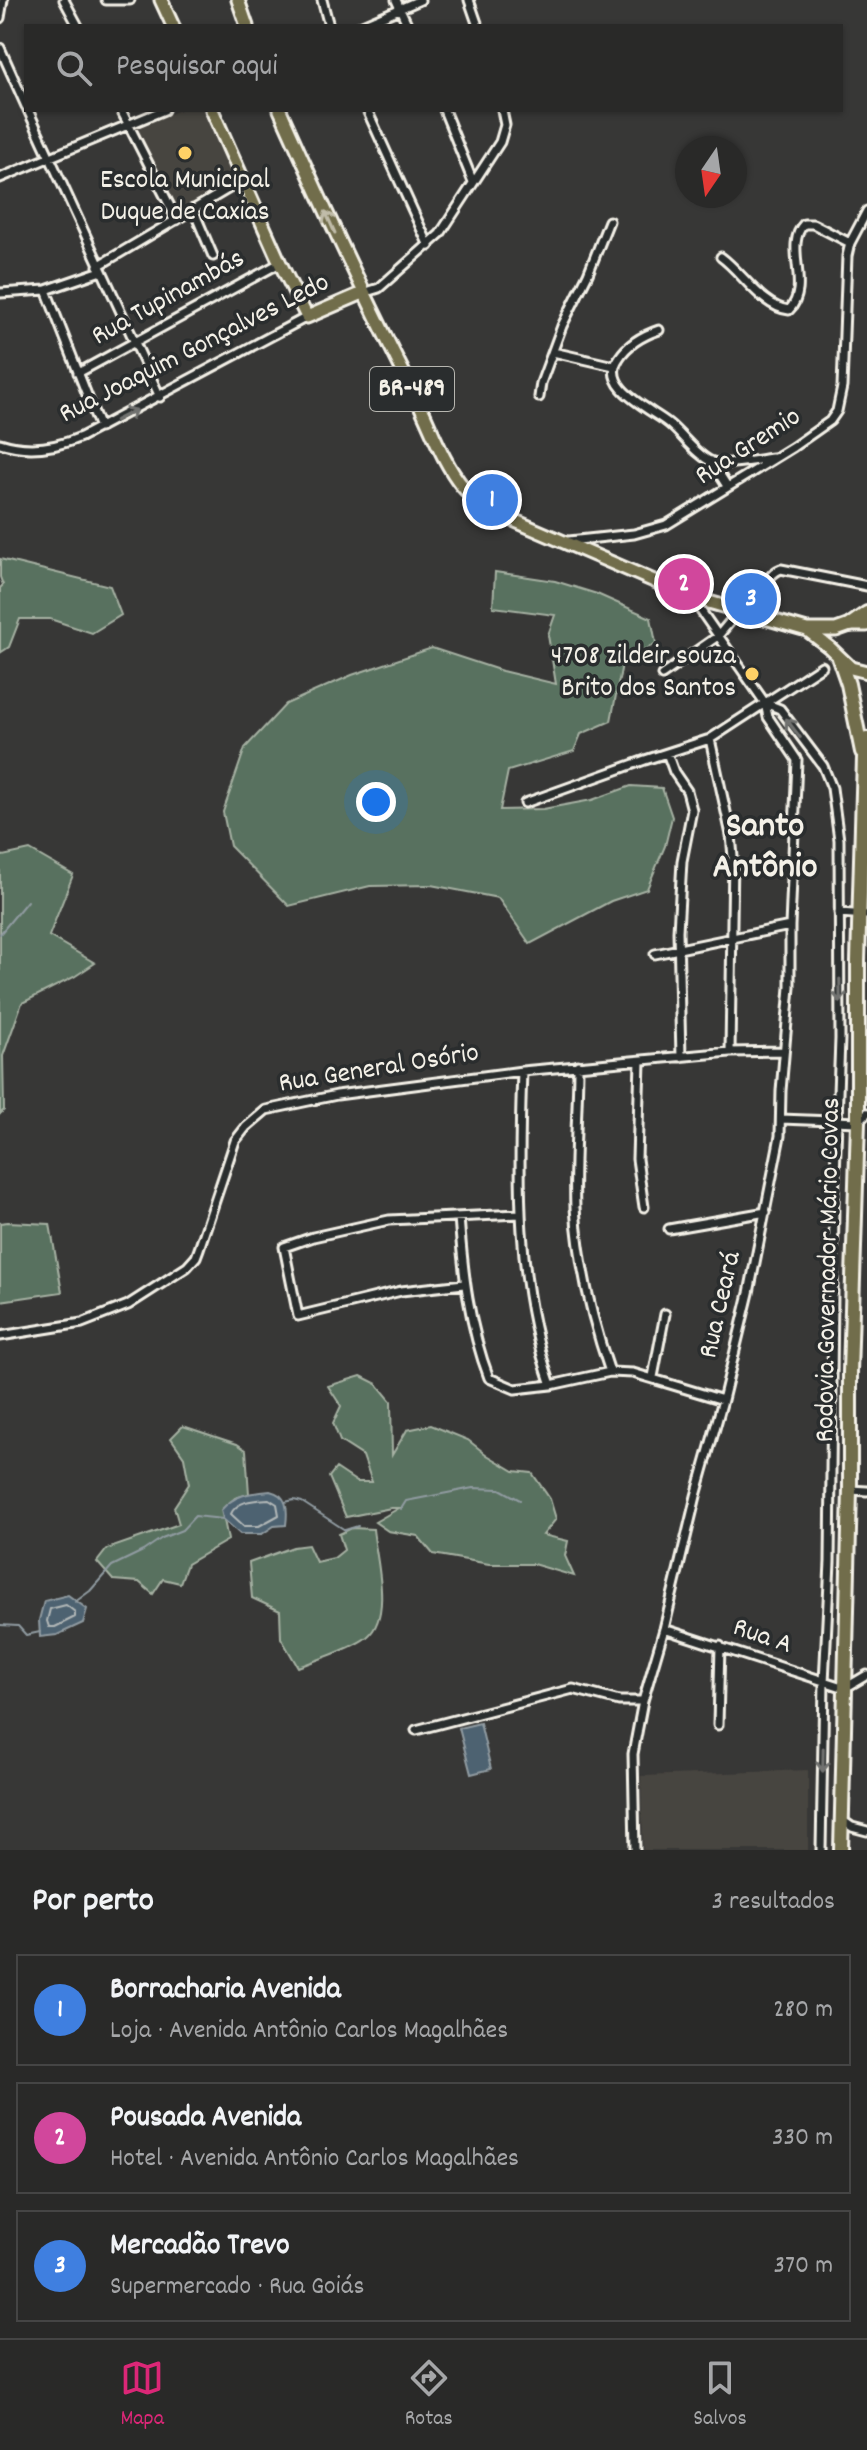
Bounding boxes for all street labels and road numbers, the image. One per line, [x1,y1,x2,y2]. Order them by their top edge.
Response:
street label: Rua Tupinambás [85,240,253,358]
street label: Rua Joaquim Gonçalves Ledo [53,264,337,436]
road number: BR-489 [370,367,454,411]
street label: Rua Gremio [688,399,810,497]
street label: Rua General Osório [276,1034,482,1106]
street label: Rodovia Governador Mário Covas [807,1097,853,1443]
street label: Rua Ceará [690,1247,754,1363]
street label: Rua A [727,1609,797,1667]

